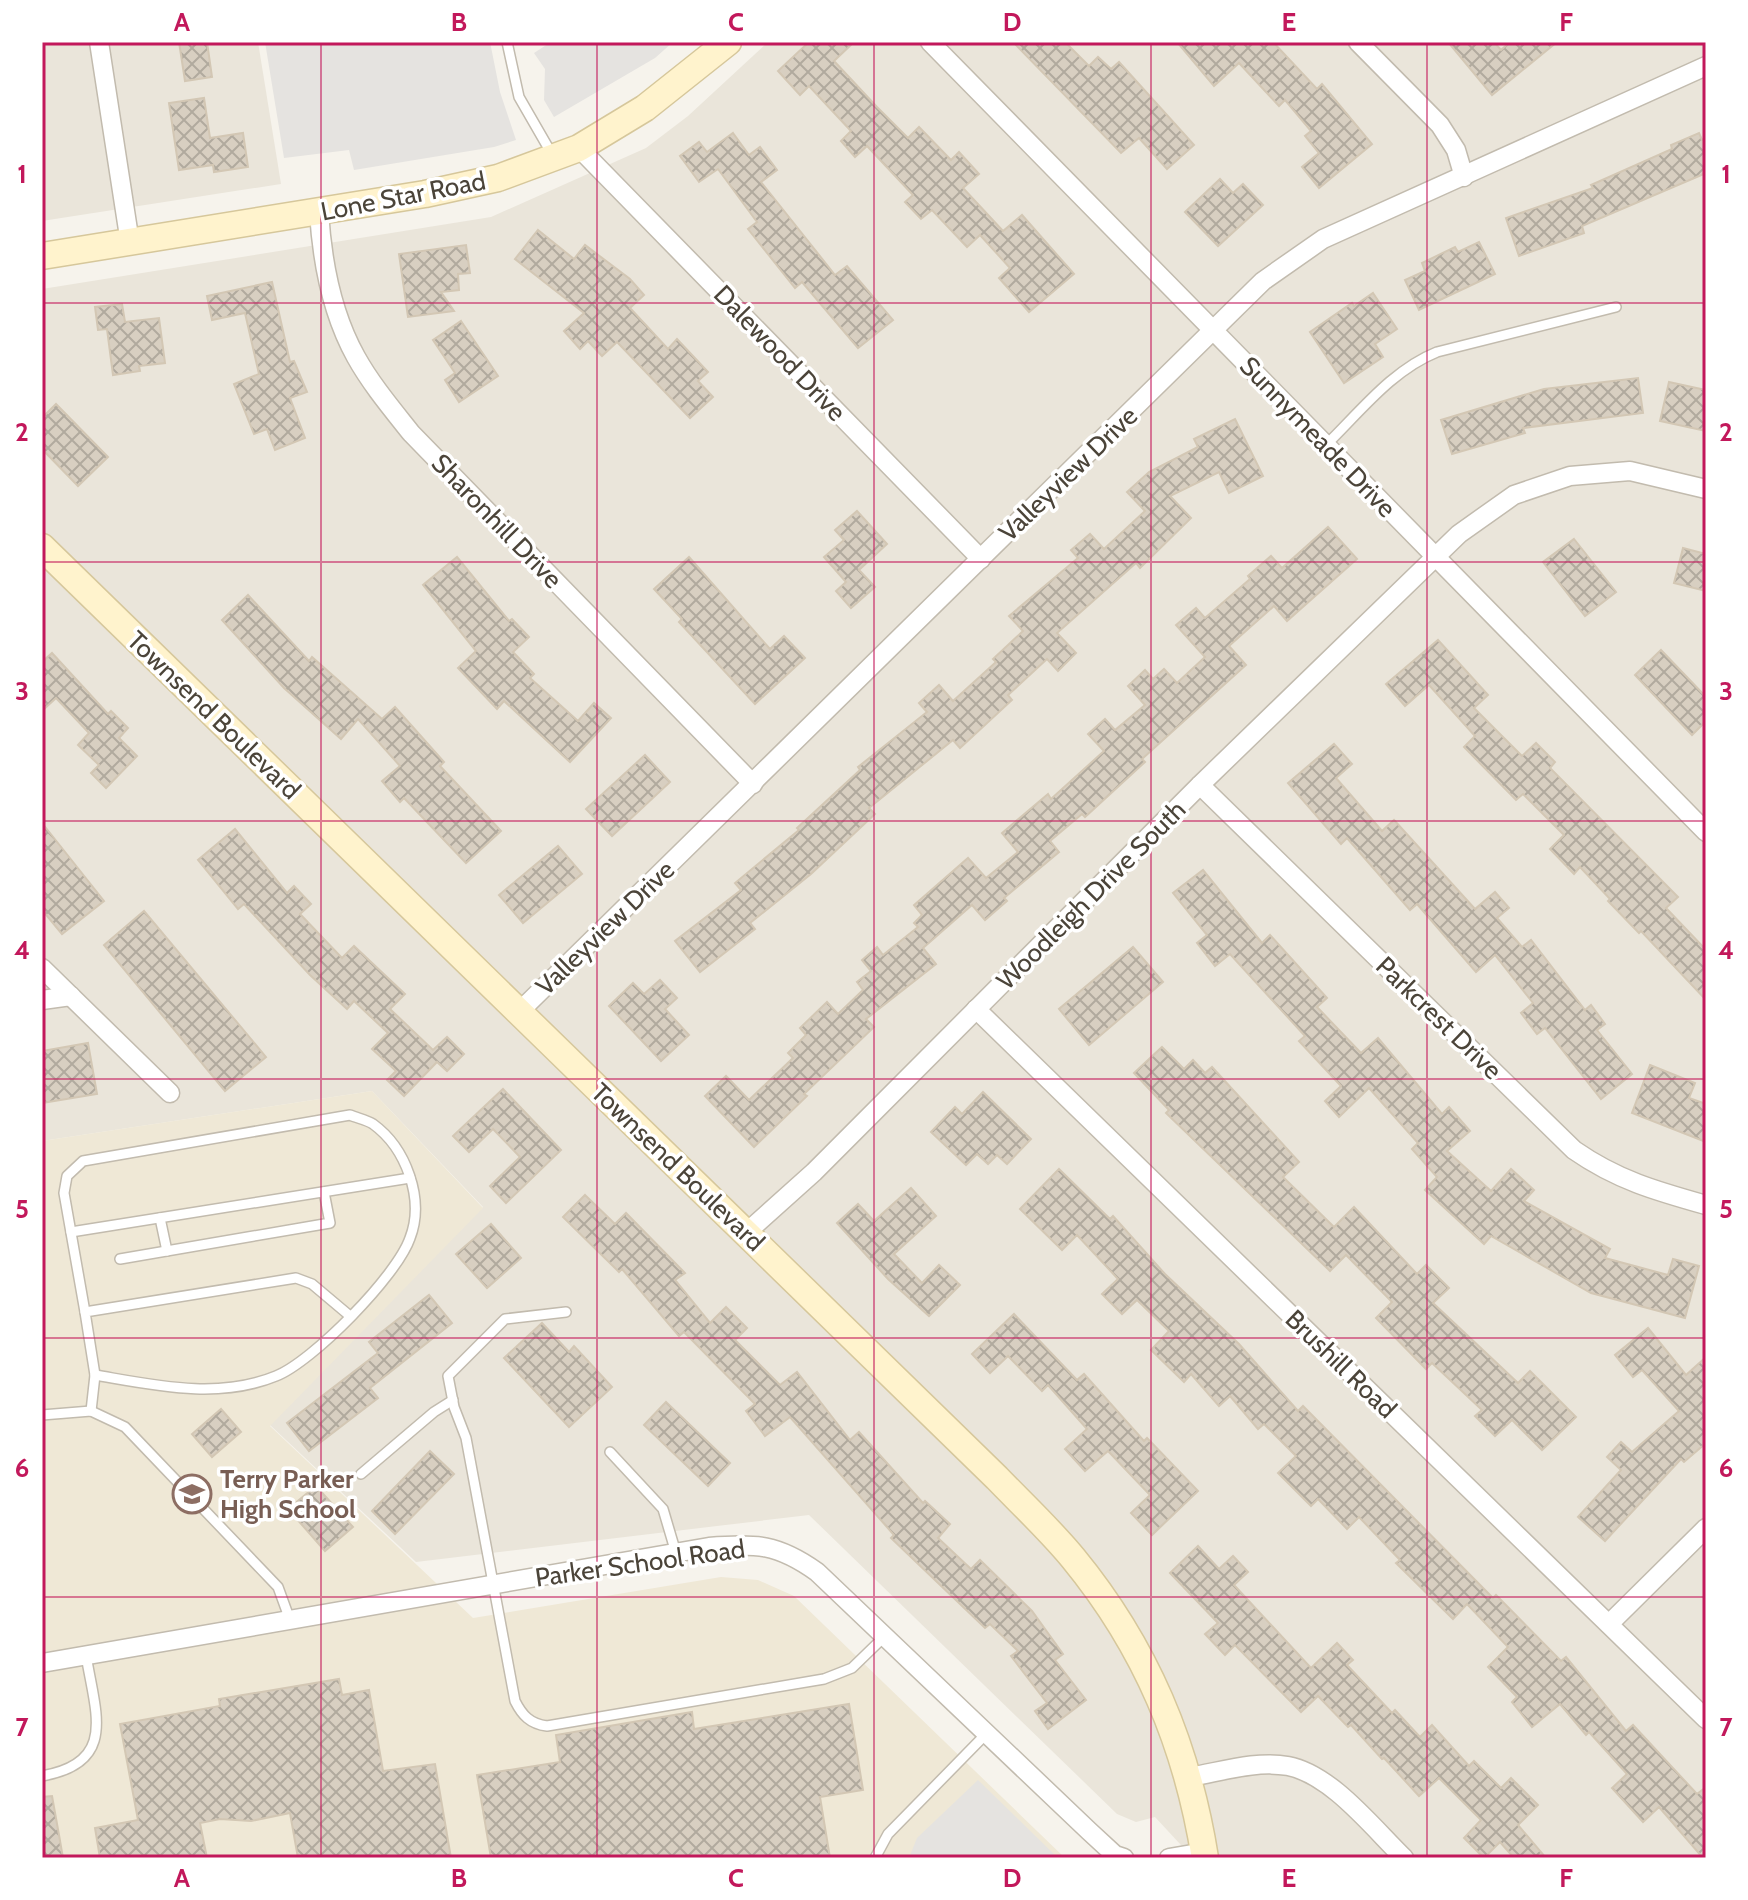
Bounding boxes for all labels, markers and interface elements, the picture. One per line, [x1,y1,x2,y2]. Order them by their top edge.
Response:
text: A [174,6,191,38]
text: B [451,6,467,38]
text: C [728,6,744,38]
text: D [1003,6,1021,38]
text: E [1282,6,1296,38]
text: F [1559,6,1573,38]
text: 1 [17,158,27,190]
text: 1 [1721,158,1731,190]
street label: Lone Star Road [318,164,488,228]
street label: Dalewood Drive [707,278,853,428]
street label: Sunnymeade Drive [1233,350,1403,524]
street label: Valleyview Drive [992,400,1144,548]
text: 2 [15,416,29,448]
text: 2 [1719,416,1733,448]
street label: Sharonhill Drive [425,447,569,595]
street label: Townsend Boulevard [121,624,307,806]
text: 3 [15,675,29,707]
text: 3 [1719,675,1733,707]
street label: Woodleigh Drive South [990,794,1192,996]
street label: Valleyview Drive [529,854,681,1002]
text: 4 [14,934,30,966]
text: 4 [1718,934,1734,966]
street label: Parkcrest Drive [1369,950,1509,1086]
street label: Townsend Boulevard [585,1076,771,1258]
text: 5 [15,1193,29,1225]
text: 5 [1719,1193,1733,1225]
street label: Brushill Road [1279,1303,1403,1425]
text: 6 [15,1452,29,1484]
text: 6 [1719,1452,1733,1484]
place label: Terry Parker High School [220,1463,356,1525]
school or university icon: Terry Parker High School [171,1473,213,1515]
street label: Parker School Road [533,1532,747,1594]
text: 7 [15,1711,29,1743]
text: 7 [1719,1711,1733,1743]
text: A [174,1862,191,1894]
text: B [451,1862,467,1894]
text: C [728,1862,744,1894]
text: D [1003,1862,1021,1894]
text: E [1282,1862,1296,1894]
text: F [1559,1862,1573,1894]

